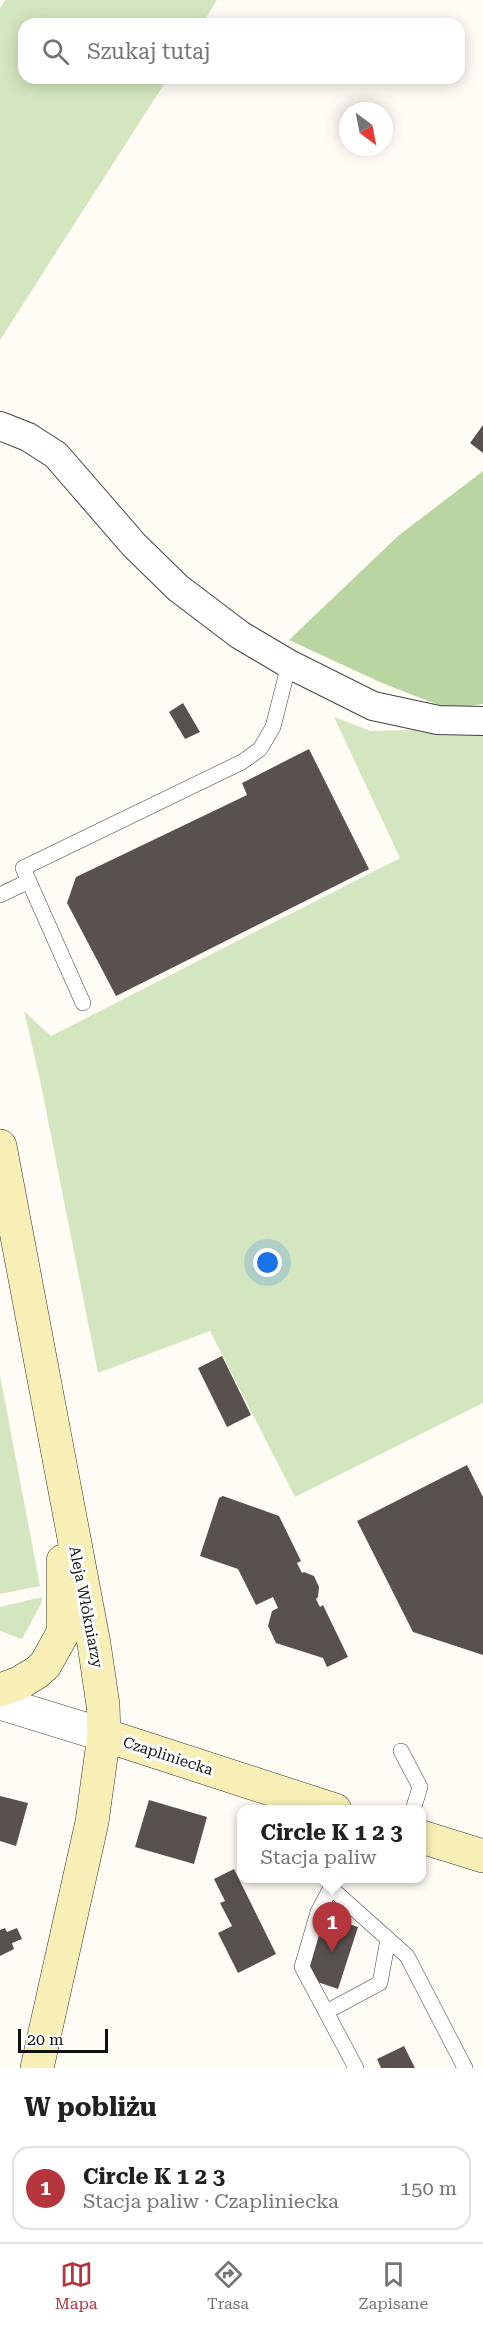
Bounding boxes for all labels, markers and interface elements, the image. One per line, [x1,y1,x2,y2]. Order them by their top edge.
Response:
search box [18,18,465,84]
icon: search [39,35,72,68]
text: Szukaj tutaj [87,39,211,64]
north arrow [339,102,393,156]
your location [253,1248,282,1277]
street label: Aleja Włókniarzy [65,1545,107,1670]
street label: Czapliniecka [121,1733,215,1779]
popup [237,1805,426,1883]
text: Circle K 1 2 3 [261,1820,402,1845]
text: Stacja paliw [261,1845,377,1869]
pin: 1 [312,1902,352,1952]
scale bar [18,2026,108,2054]
text: 20 m [27,2030,64,2049]
text: W pobliżu [24,2092,157,2122]
text: Circle K 1 2 3 [83,2164,225,2189]
text: 1 [40,2176,51,2200]
text: 150 m [400,2176,457,2200]
text: Stacja paliw · Czapliniecka [83,2189,339,2213]
tab: Mapa [55,2258,98,2313]
tab: Trasa [207,2258,249,2313]
tab: Zapisane [358,2258,428,2313]

